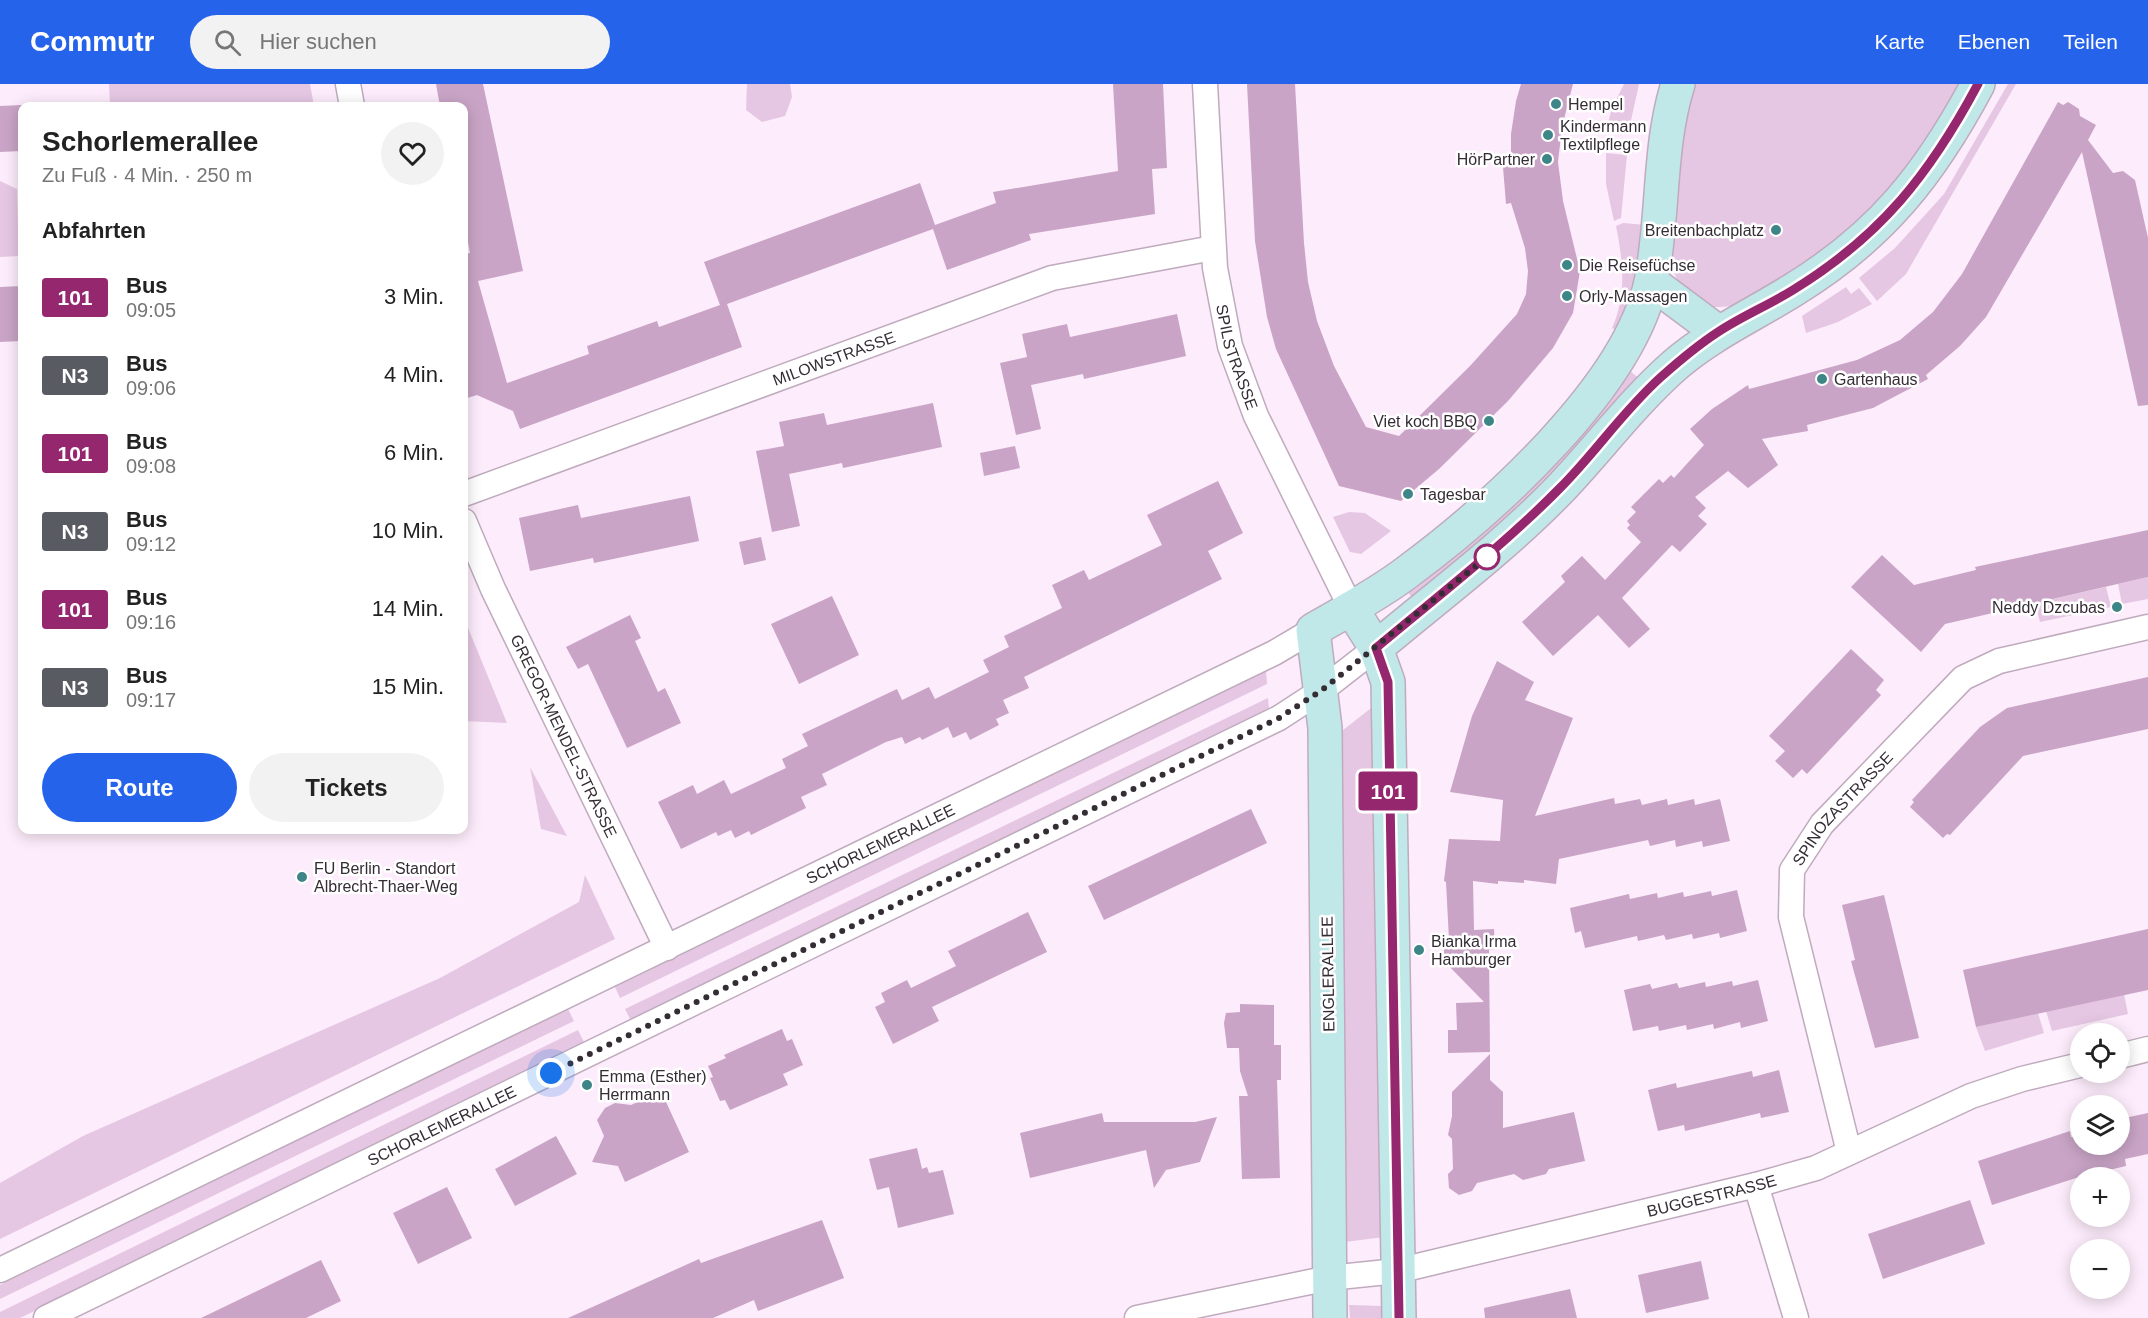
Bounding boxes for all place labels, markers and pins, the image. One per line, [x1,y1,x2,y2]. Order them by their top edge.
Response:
place label: Hempel [1568,96,1623,113]
marker: Hempel [1549,97,1563,111]
place label: Kindermann Textilpflege [1560,118,1646,153]
marker: Kindermann Textilpflege [1541,128,1555,142]
place label: HörPartner [1457,151,1536,168]
marker: HörPartner [1540,152,1554,166]
place label: Breitenbachplatz [1645,222,1764,239]
marker: Breitenbachplatz [1769,223,1783,237]
place label: Die Reisefüchse [1579,257,1696,274]
marker: Die Reisefüchse [1560,258,1574,272]
place label: Orly-Massagen [1579,288,1687,305]
marker: Orly-Massagen [1560,289,1574,303]
place label: Gartenhaus [1834,371,1918,388]
marker: Gartenhaus [1815,372,1829,386]
place label: Viet koch BBQ [1373,413,1477,430]
marker: Viet koch BBQ [1482,414,1496,428]
place label: Tagesbar [1420,486,1486,503]
marker: Tagesbar [1401,487,1415,501]
unlabelled marker [1474,544,1500,570]
place label: Neddy Dzcubas [1992,599,2105,616]
marker: Neddy Dzcubas [2110,600,2124,614]
place label: FU Berlin - Standort Albrecht-Thaer-Weg [314,860,458,895]
marker: FU Berlin - Standort Albrecht-Thaer-Weg [295,870,309,884]
place label: Bianka Irma Hamburger [1431,933,1516,968]
marker: Bianka Irma Hamburger [1412,943,1426,957]
place label: Emma (Esther) Herrmann [599,1068,707,1103]
marker: Emma (Esther) Herrmann [580,1078,594,1092]

